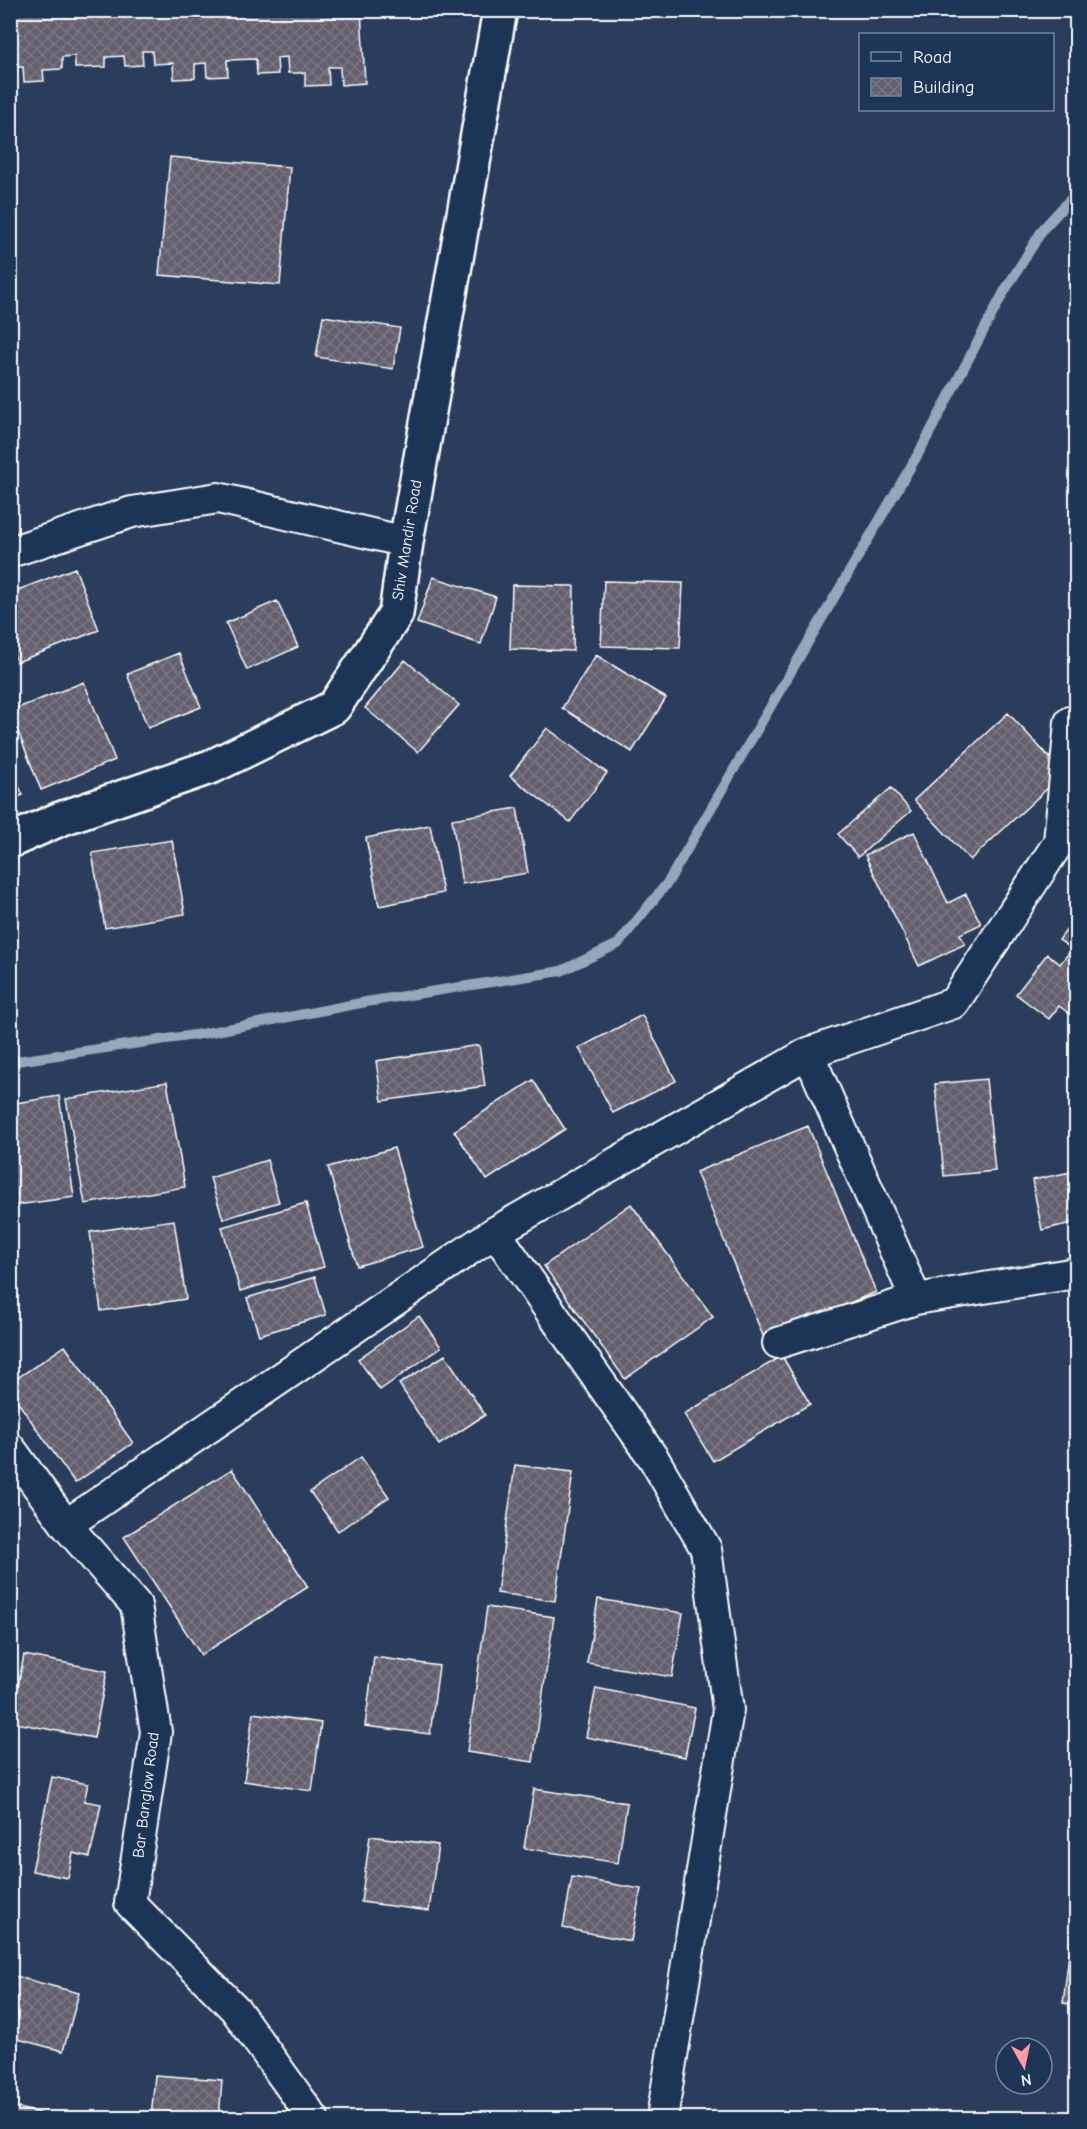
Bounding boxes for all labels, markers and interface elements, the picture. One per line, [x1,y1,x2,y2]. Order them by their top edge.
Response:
legend [859,33,1054,111]
text: Road [913,47,952,68]
text: Building [913,77,975,98]
street label: Shiv Mandir Road [389,478,425,602]
street label: Bar Banglow Road [129,1731,163,1859]
north arrow [994,2036,1054,2096]
text: N [1020,2070,1033,2090]

